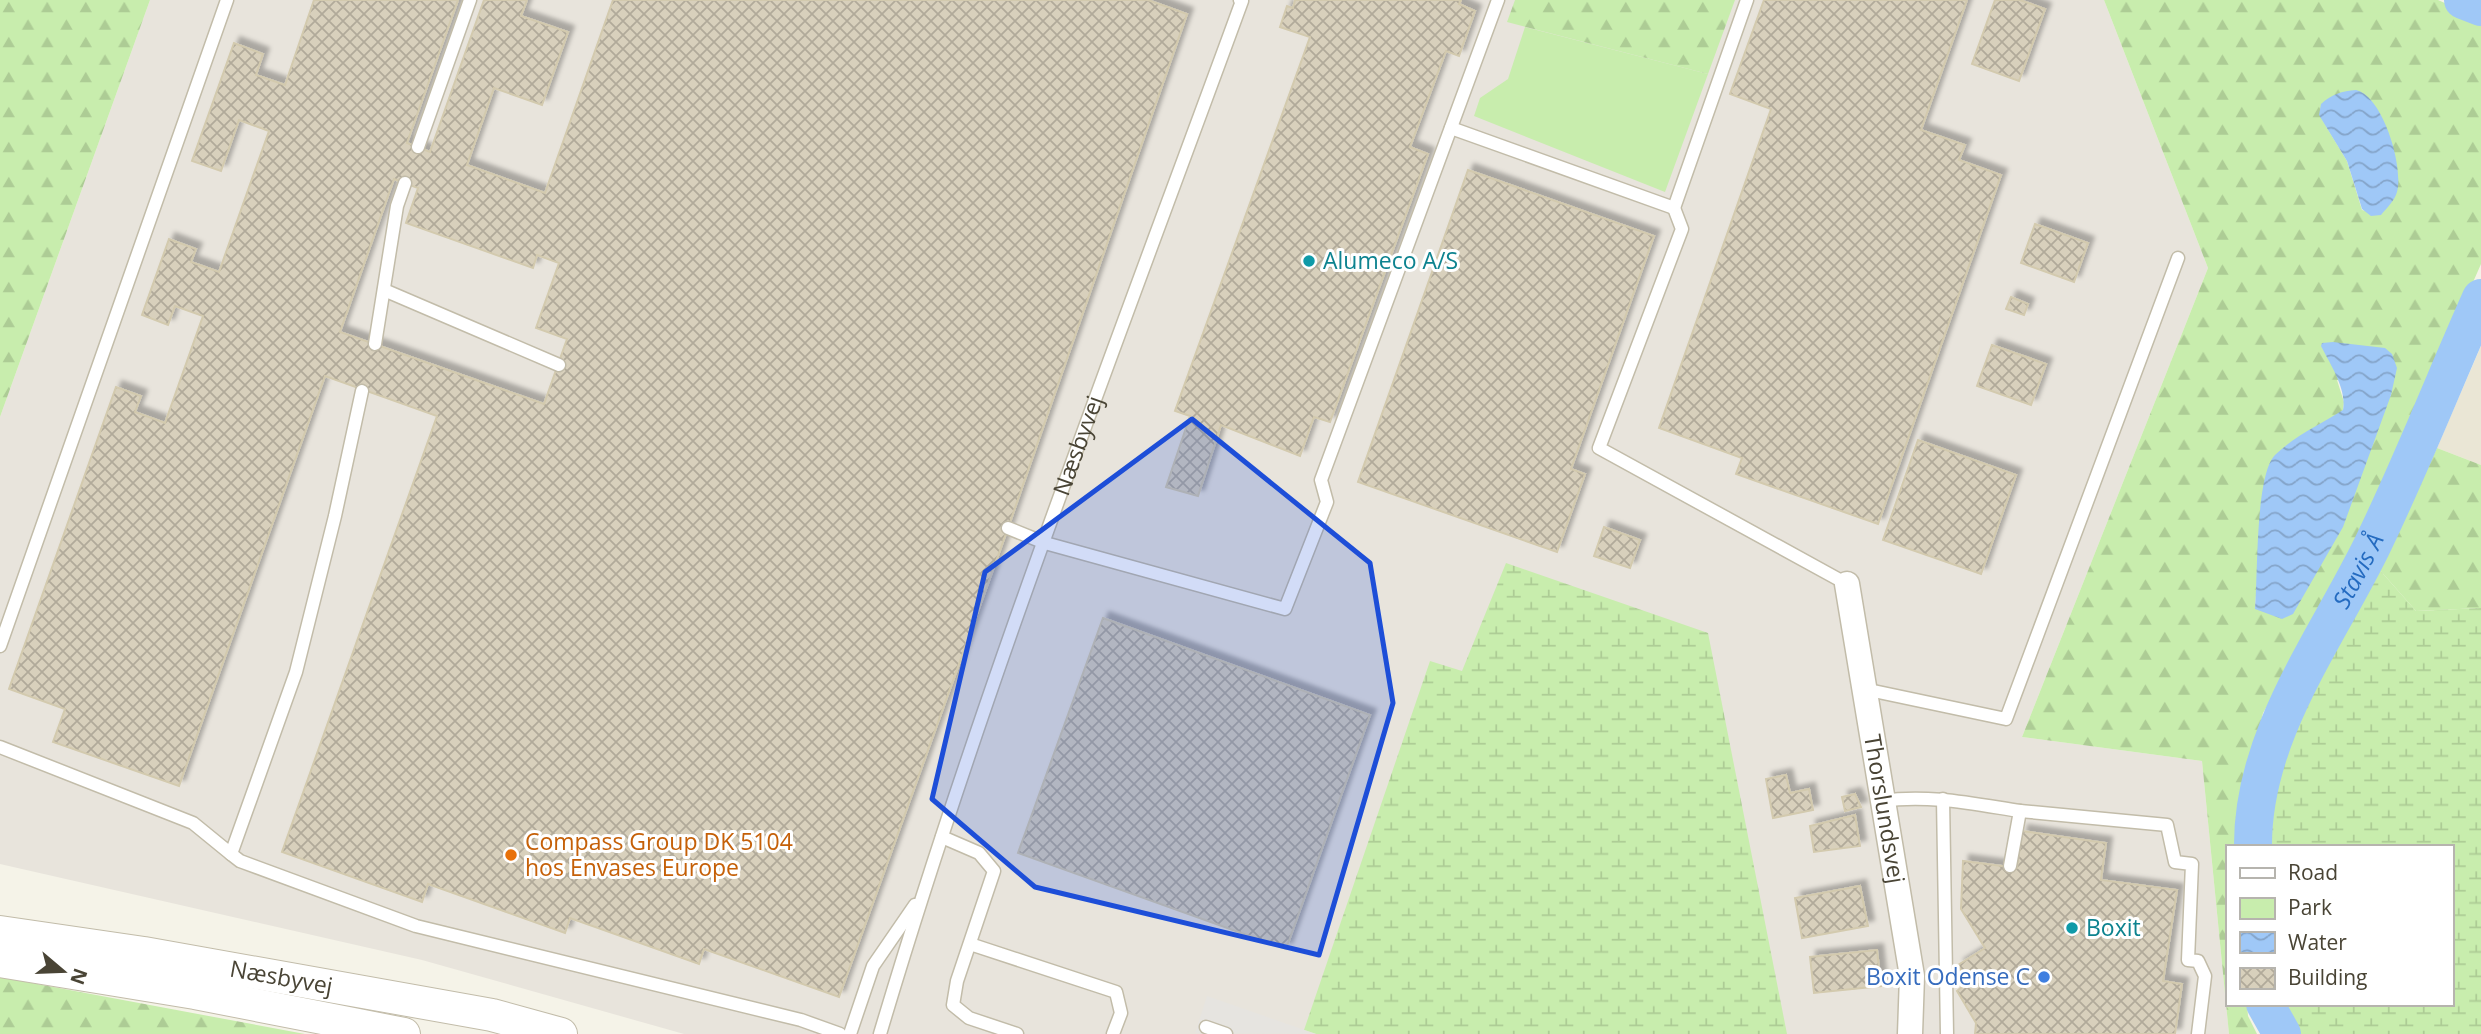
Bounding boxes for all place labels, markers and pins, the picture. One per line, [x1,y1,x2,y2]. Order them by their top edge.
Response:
place label: Alumeco A/S [1323,244,1458,276]
marker: Alumeco A/S [1301,253,1317,269]
place label: Compass Group DK 5104 hos Envases Europe [525,825,793,883]
marker: Compass Group DK 5104 hos Envases Europe [503,847,519,863]
place label: Boxit [2086,911,2141,943]
marker: Boxit [2064,920,2080,936]
place label: Boxit Odense C [1866,960,2030,992]
marker: Boxit Odense C [2036,969,2052,985]

